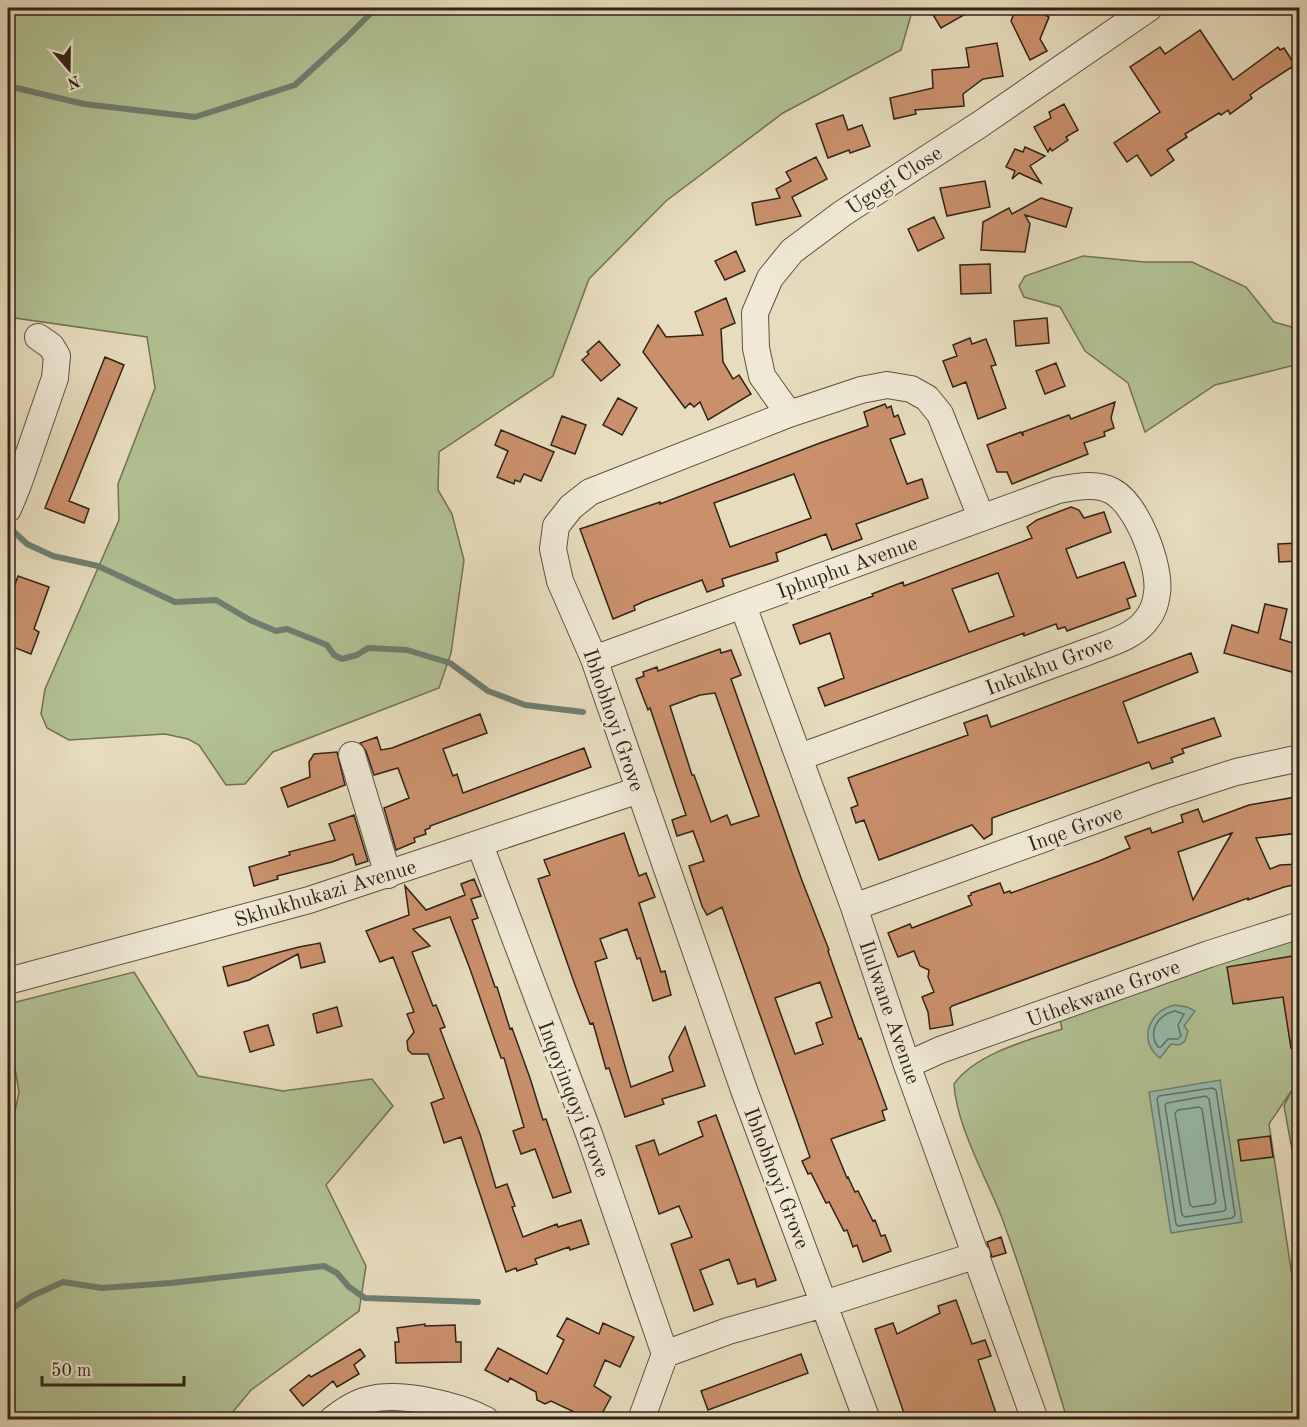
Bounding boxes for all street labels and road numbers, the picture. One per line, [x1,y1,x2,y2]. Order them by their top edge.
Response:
street label: Ugogi Close [843,143,946,220]
street label: Iphuphu Avenue [774,533,921,604]
street label: Inkukhu Grove [983,633,1116,700]
street label: Ibhobhoyi Grove [578,647,647,794]
street label: Inqe Grove [1026,803,1126,856]
street label: Skhukhukazi Avenue [232,857,419,932]
street label: Ilulwane Avenue [854,938,923,1087]
street label: Uthekwane Grove [1024,957,1183,1032]
street label: Inqoyinqoyi Grove [533,1019,612,1181]
street label: Ibhobhoyi Grove [739,1105,812,1252]

